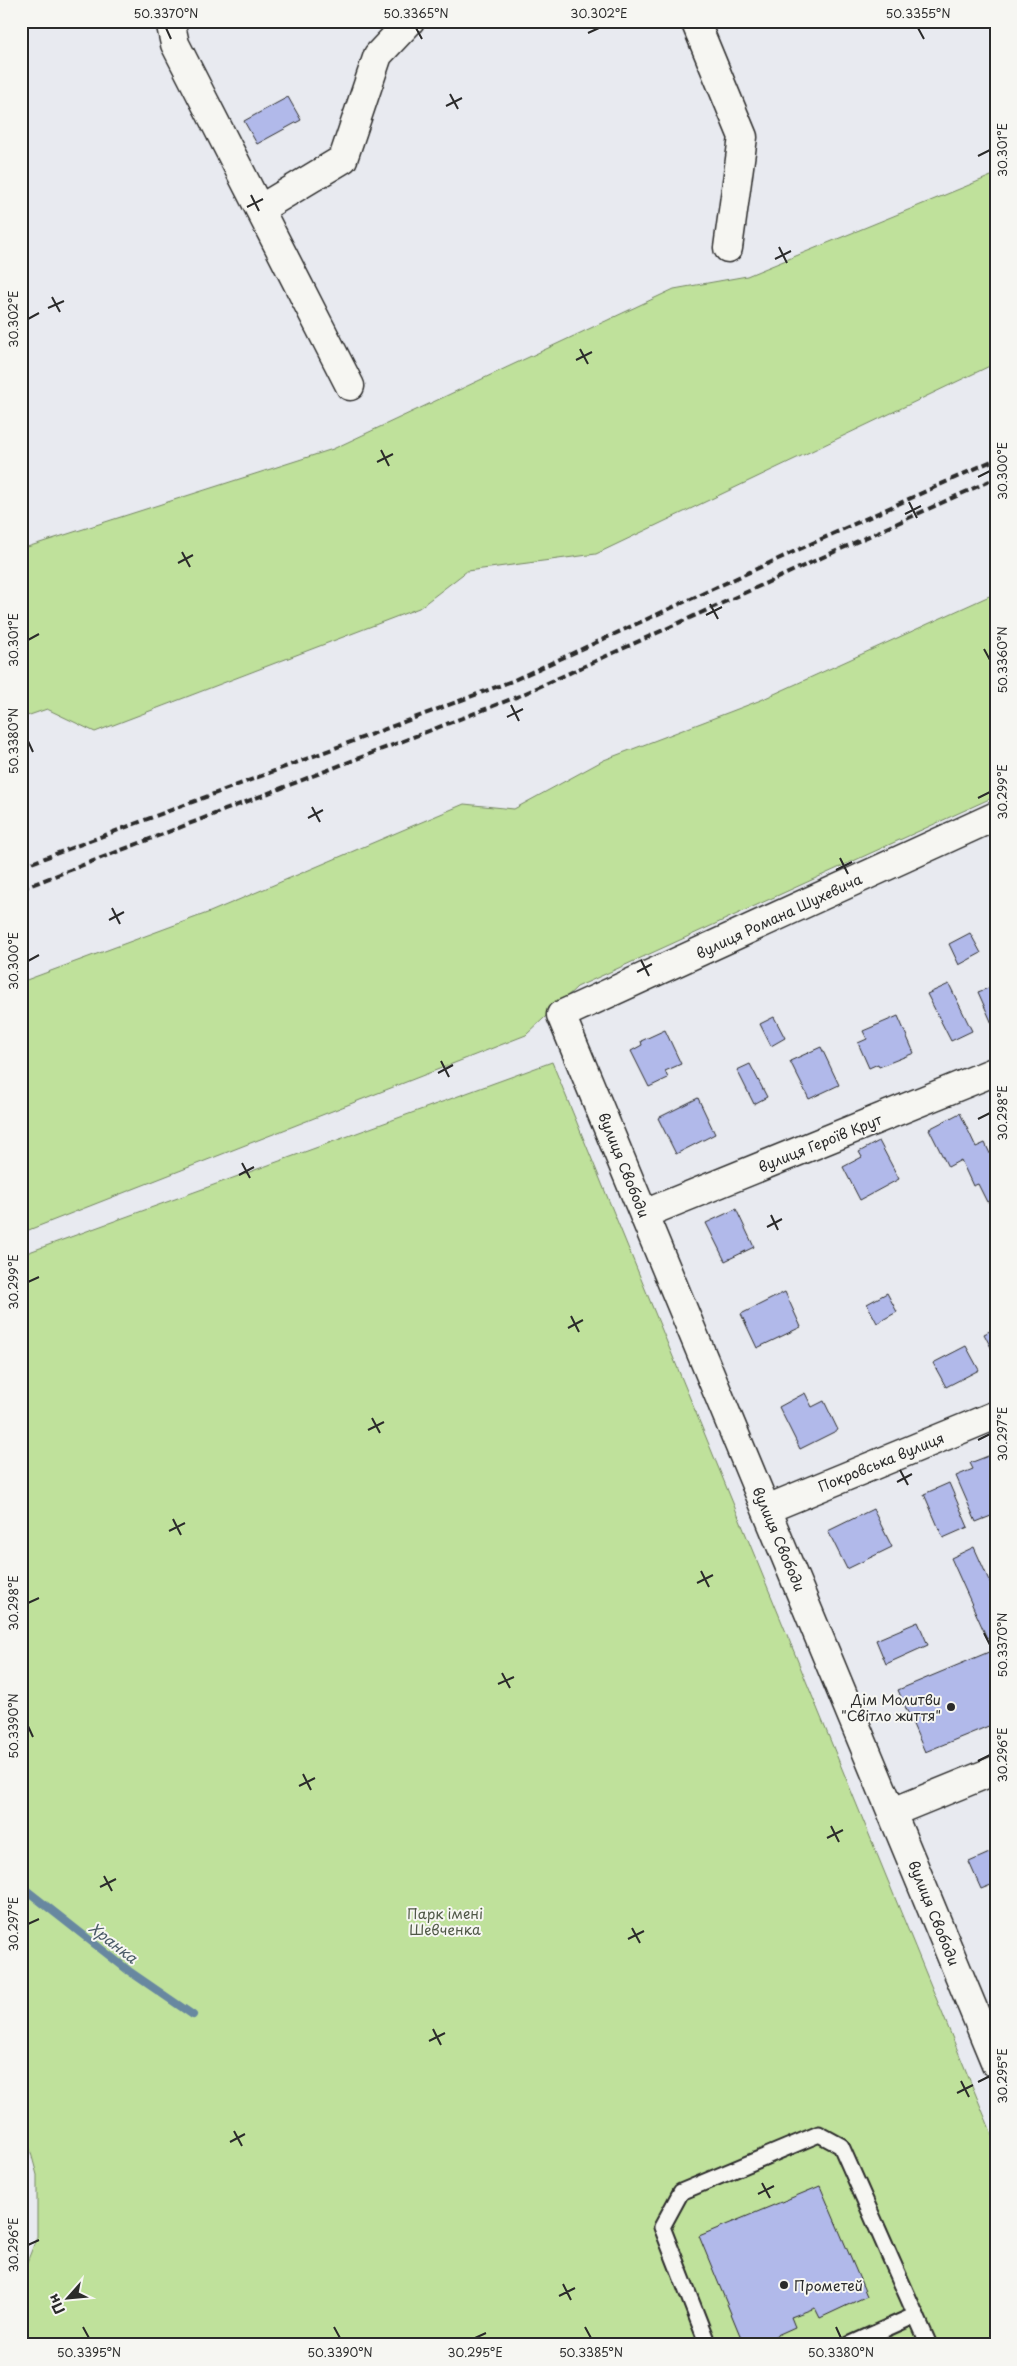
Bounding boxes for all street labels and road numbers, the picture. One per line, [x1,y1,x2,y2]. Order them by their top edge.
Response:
street label: вулиця Романа Шухевича [693,868,866,964]
street label: вулиця Свободи [593,1109,655,1221]
street label: вулиця Героїв Крут [755,1109,885,1177]
street label: Покровська вулиця [815,1427,947,1497]
street label: вулиця Свободи [748,1484,810,1594]
street label: вулиця Свободи [903,1857,965,1969]

